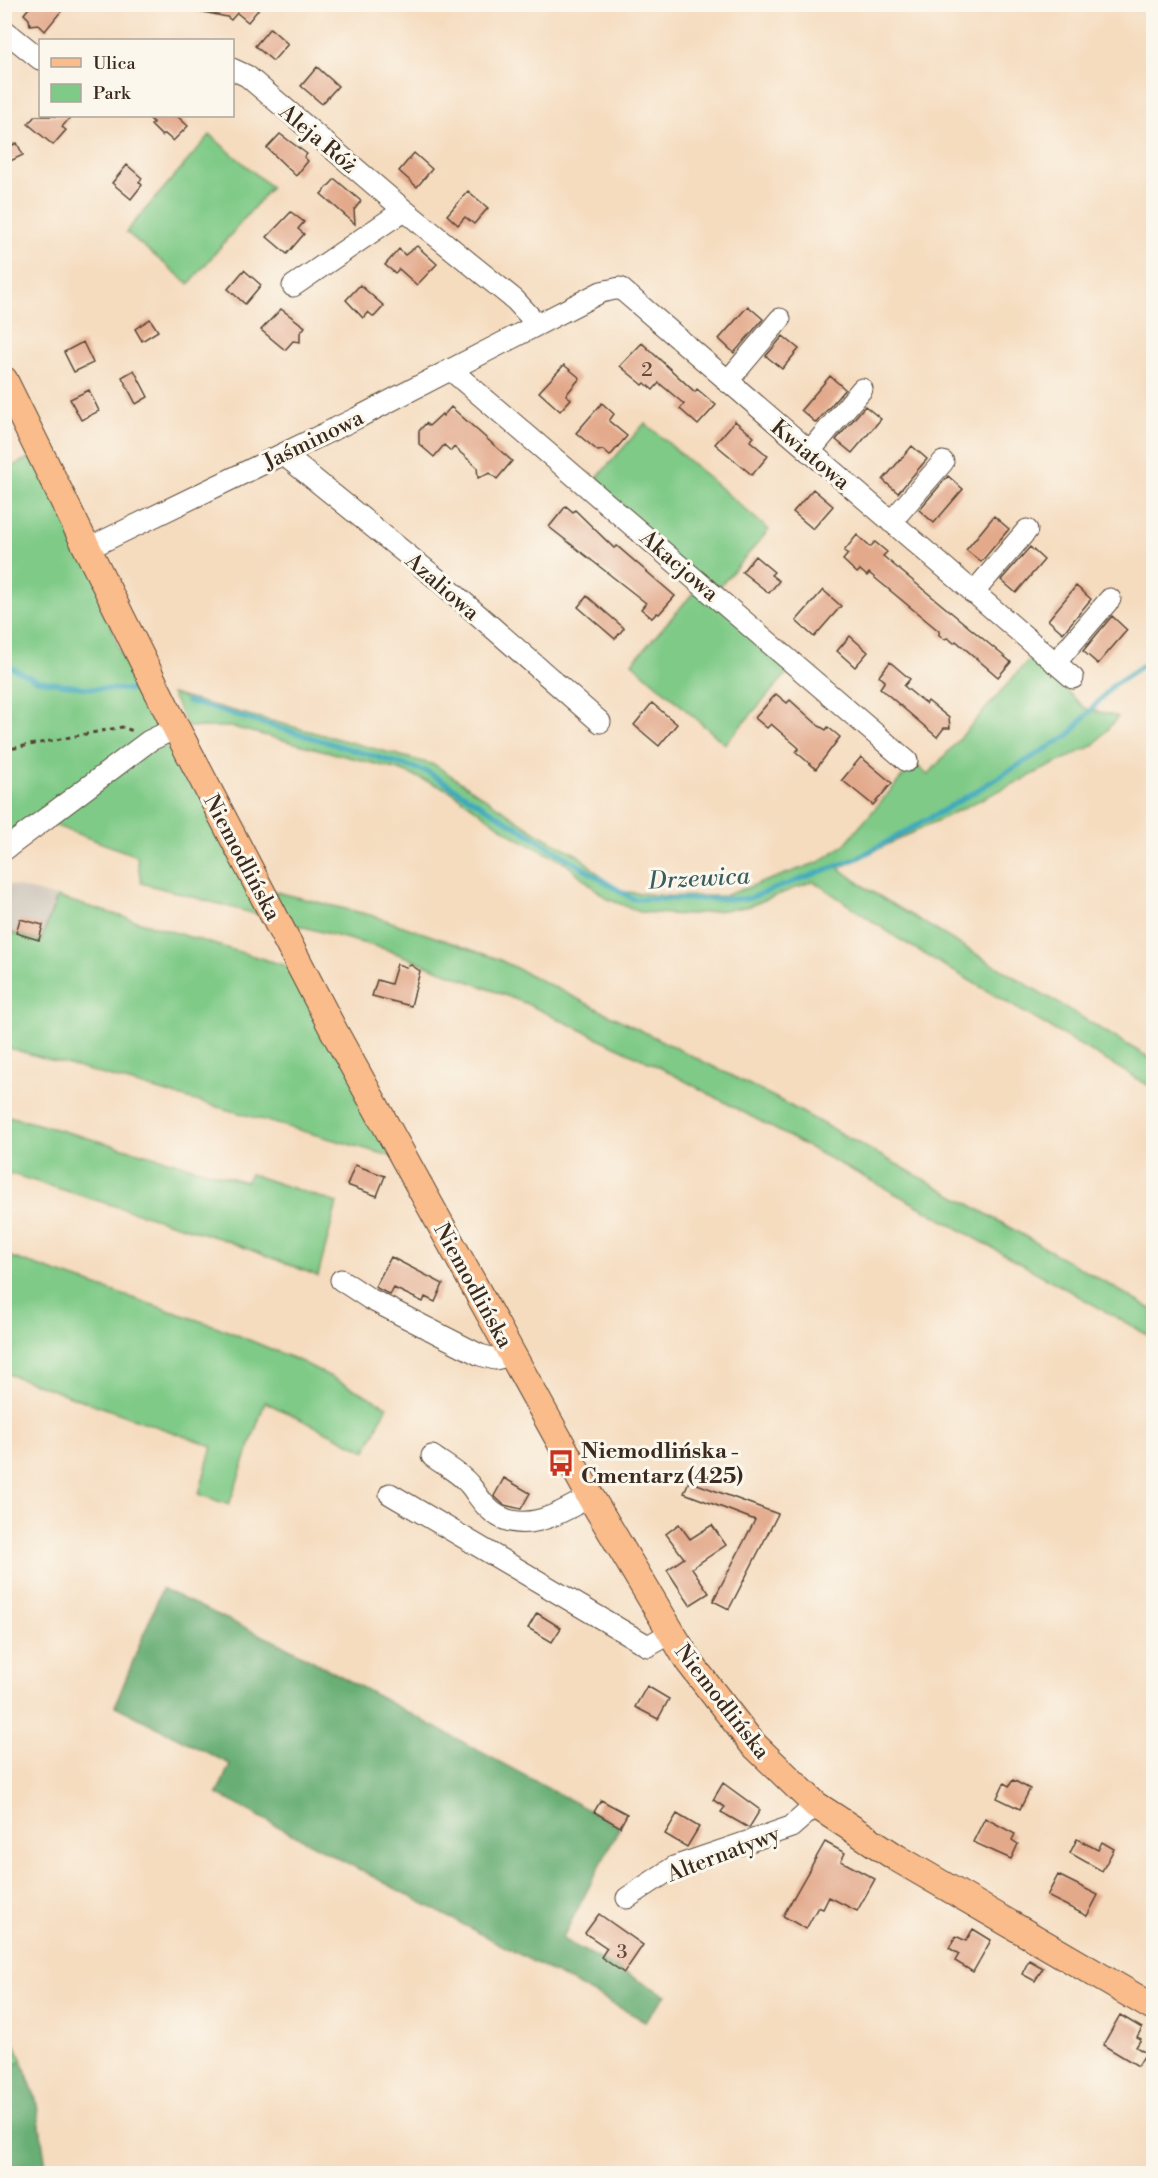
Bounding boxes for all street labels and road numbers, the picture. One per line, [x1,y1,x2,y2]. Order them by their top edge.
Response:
street label: Aleja Róż [273,98,363,180]
street label: Jaśminowa [258,404,369,477]
street label: Kwiatowa [765,414,856,497]
street label: Akacjowa [633,524,724,608]
street label: Azaliowa [399,547,485,627]
street label: Niemodlińska [197,790,287,926]
street label: Niemodlińska [427,1219,519,1354]
street label: Niemodlińska [668,1639,776,1766]
street label: Alternatywy [662,1820,784,1889]

